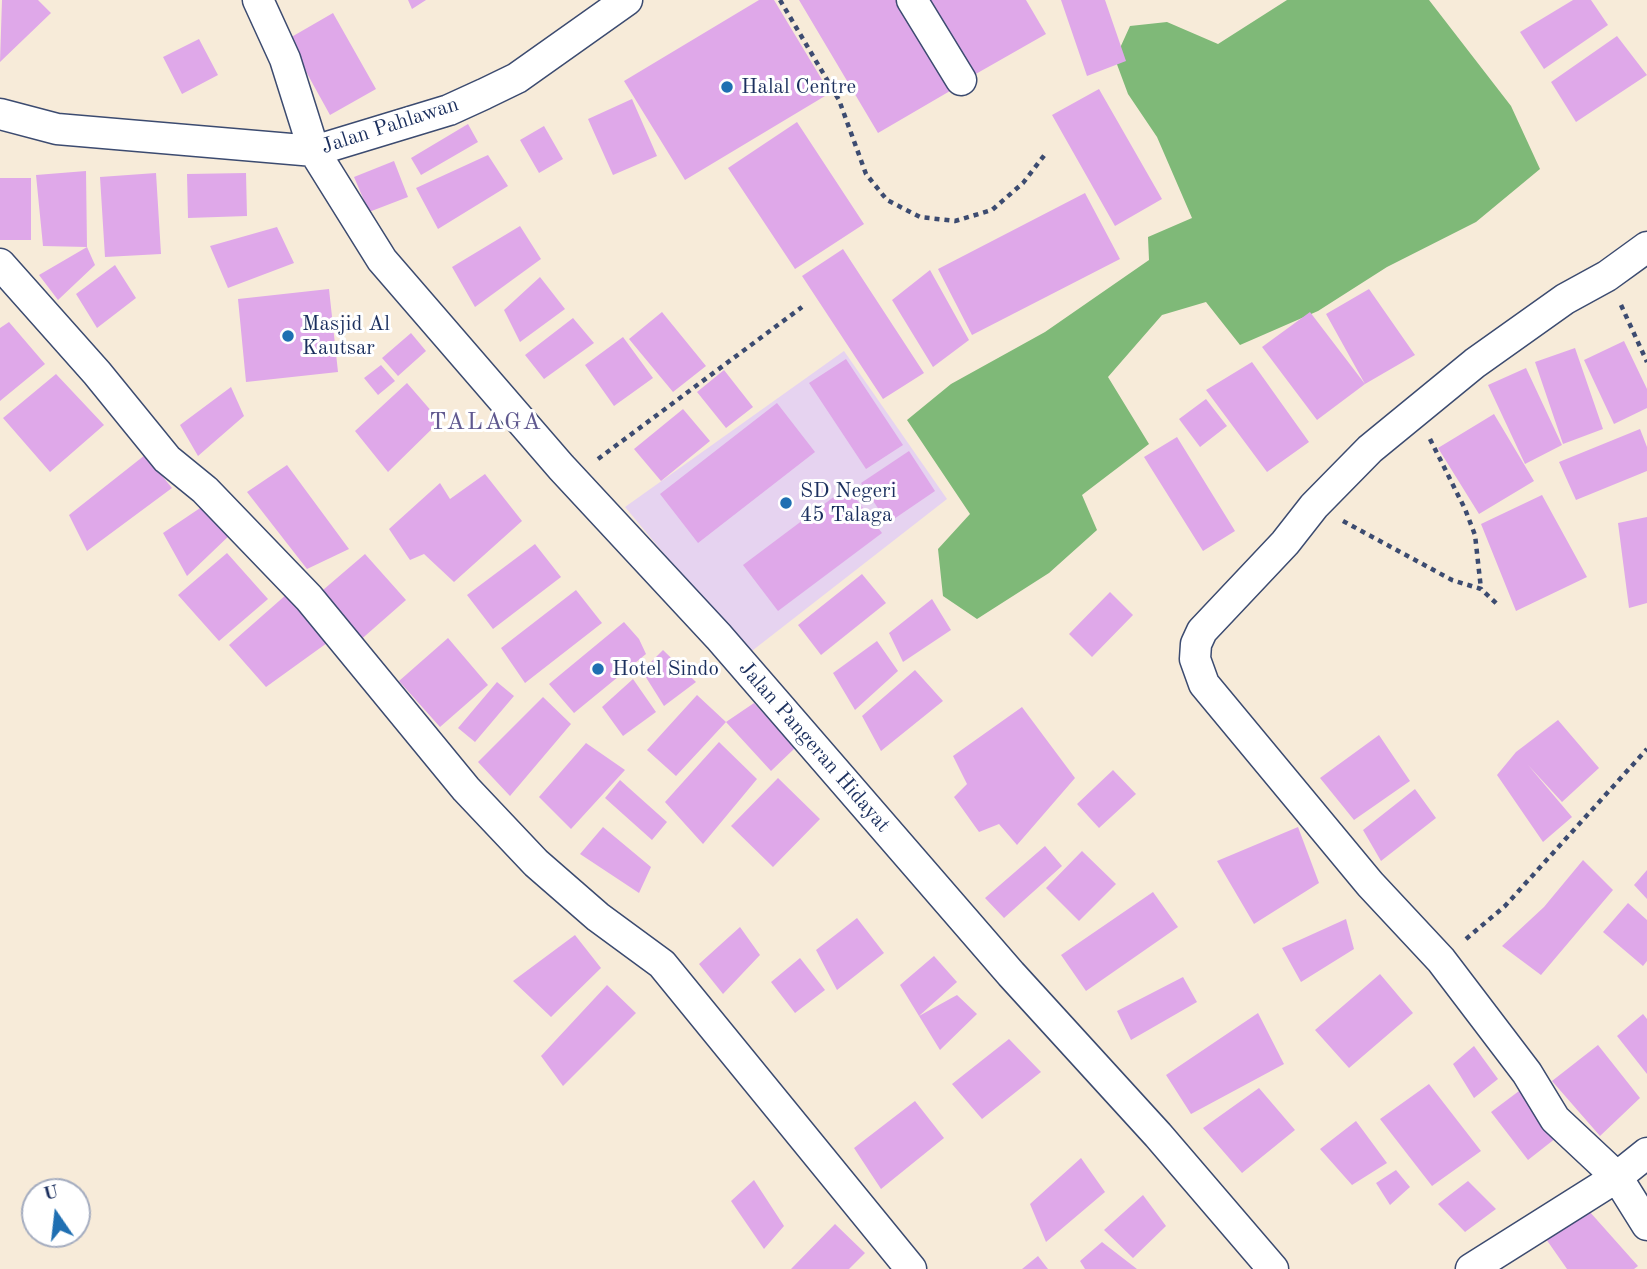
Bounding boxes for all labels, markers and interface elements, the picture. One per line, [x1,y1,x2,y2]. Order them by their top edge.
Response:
place label: Halal Centre [741,74,856,100]
marker: Halal Centre [719,79,735,95]
street label: Jalan Pahlawan [318,92,462,160]
place label: Masjid Al Kautsar [302,311,390,361]
marker: Masjid Al Kautsar [280,328,296,344]
district label: TALAGA [430,409,542,437]
place label: SD Negeri 45 Talaga [800,478,896,528]
marker: SD Negeri 45 Talaga [778,495,794,511]
place label: Hotel Sindo [612,656,719,682]
street label: Jalan Pangeran Hidayat [733,656,895,838]
marker: Hotel Sindo [590,661,606,677]
north arrow [21,1178,91,1248]
text: U [42,1183,61,1205]

